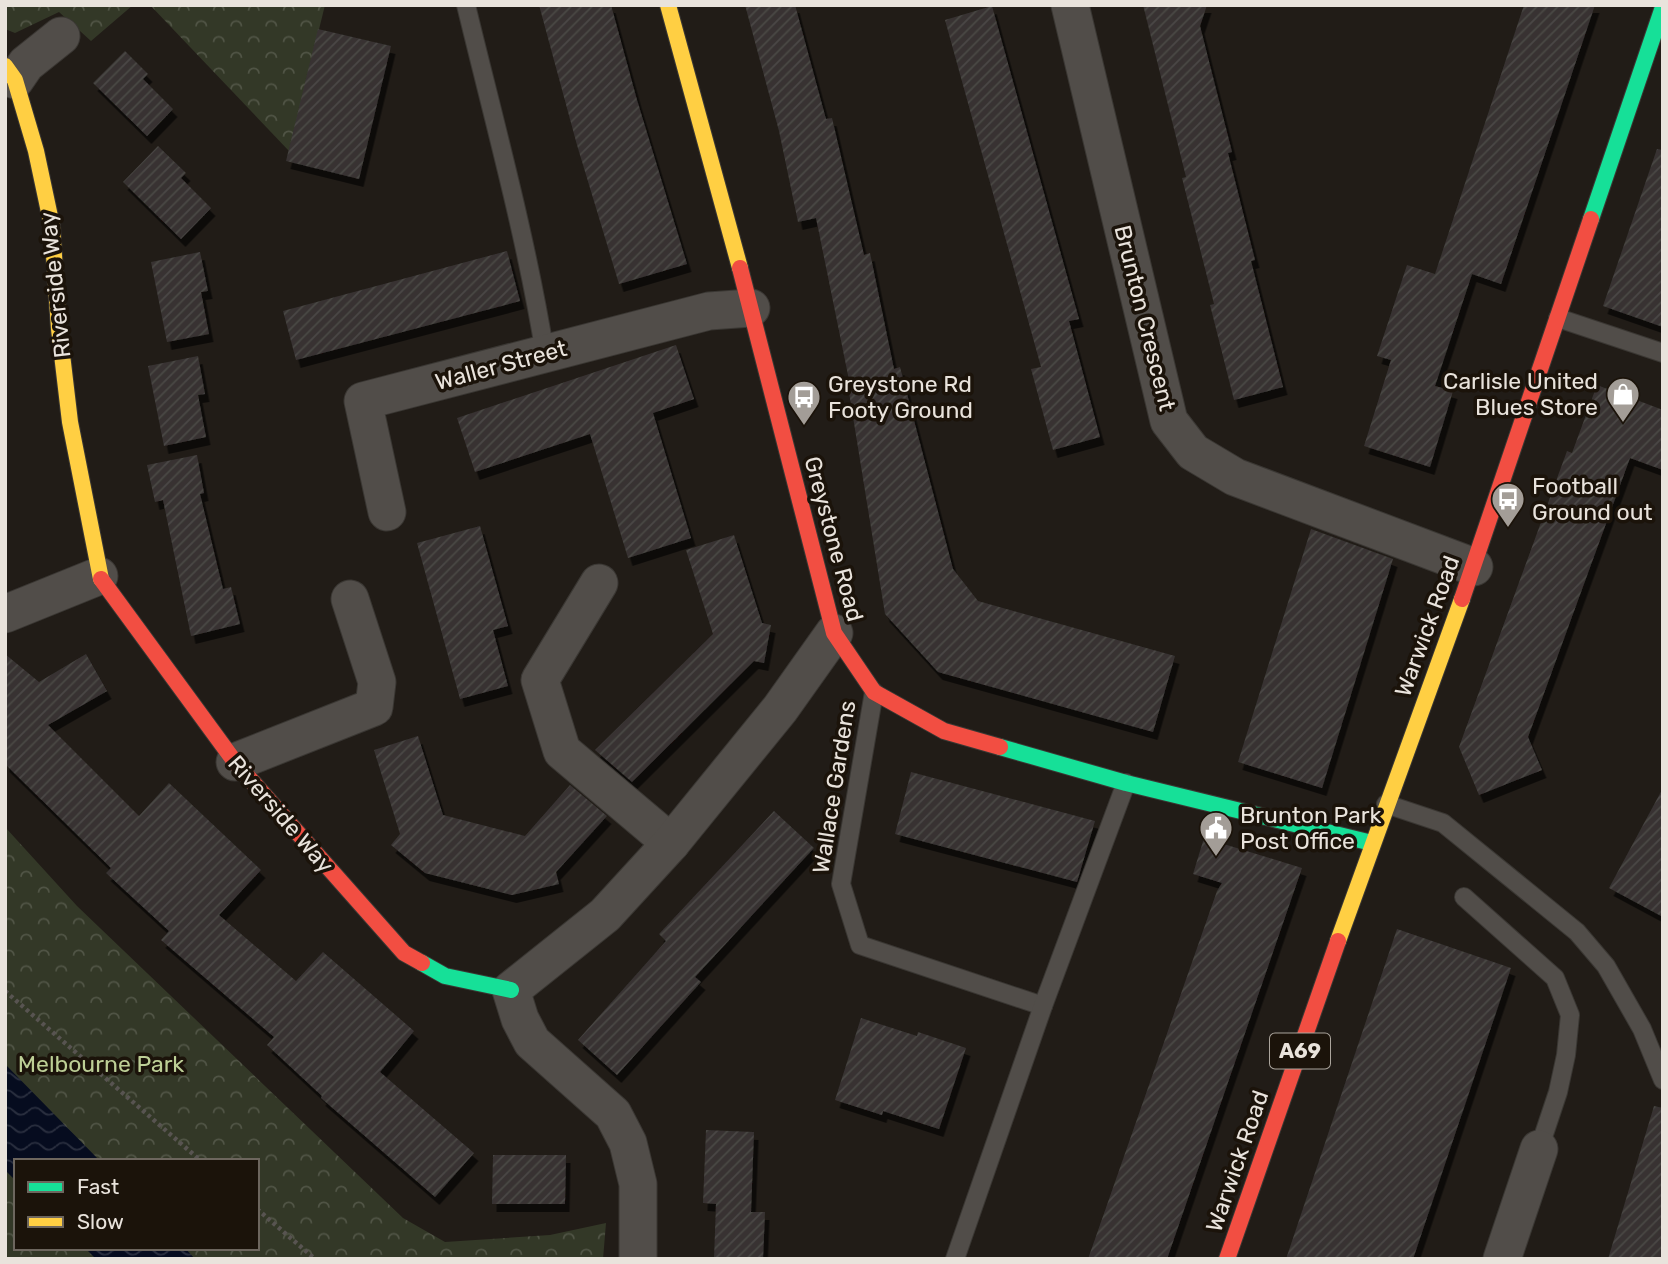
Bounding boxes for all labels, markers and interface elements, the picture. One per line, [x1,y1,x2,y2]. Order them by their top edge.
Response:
street label: Riverside Way [33,210,77,359]
street label: Brunton Crescent [1108,222,1182,414]
street label: Waller Street [432,334,570,396]
place label: Carlisle United Blues Store [1443,367,1598,421]
place label: Greystone Rd Footy Ground [828,370,973,424]
shop icon: Carlisle United Blues Store [1604,375,1642,424]
bus stop icon: Greystone Rd Footy Ground [785,378,823,427]
street label: Greystone Road [798,453,870,625]
place label: Football Ground out [1532,472,1653,526]
bus stop icon: Football Ground out [1489,480,1527,529]
street label: Warwick Road [1389,552,1465,700]
street label: Wallace Gardens [807,698,861,876]
street label: Riverside Way [222,749,340,879]
place label: Brunton Park Post Office [1240,801,1381,855]
public building icon: Brunton Park Post Office [1197,809,1235,858]
road number: A69 [1270,1034,1330,1068]
park label: Melbourne Park [18,1050,184,1078]
street label: Warwick Road [1200,1087,1274,1235]
legend [14,1159,259,1250]
text: Fast [77,1174,119,1199]
text: Slow [77,1209,124,1234]

